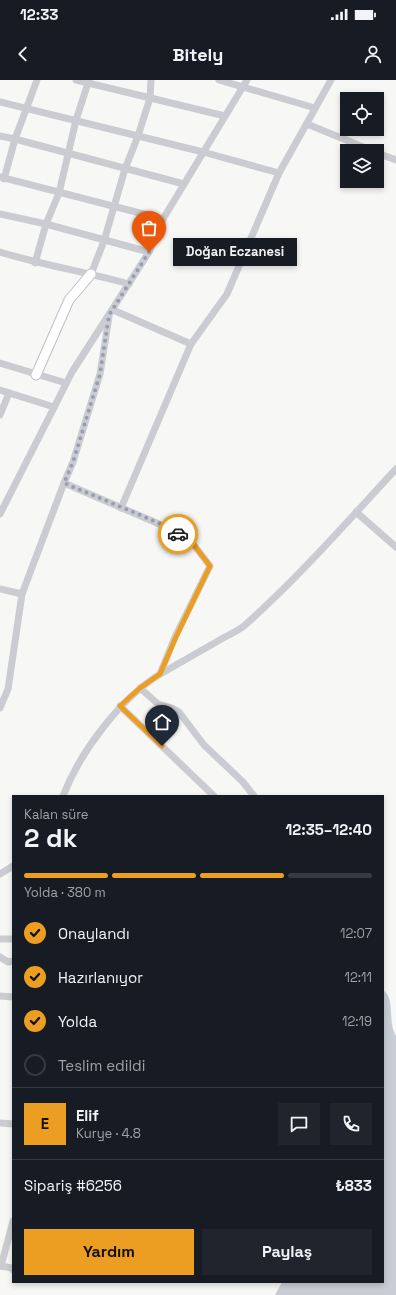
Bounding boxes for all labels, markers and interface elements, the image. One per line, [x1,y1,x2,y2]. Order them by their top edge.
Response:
text: 12:33 [20,5,58,24]
icon: back [12,43,34,65]
text: Bitely [173,43,223,66]
icon: person [362,43,384,65]
map controls [340,92,384,188]
button: locate [340,92,384,136]
button: layers [340,144,384,188]
pin [132,211,166,252]
icon: bag [138,217,160,239]
callout: Doğan Eczanesi [173,238,297,266]
text: Doğan Eczanesi [186,243,284,260]
courier [158,514,198,554]
icon: car [167,523,189,545]
pin [145,705,179,746]
icon: home [151,711,173,733]
text: Kalan süre [24,806,89,823]
text: 12:35–12:40 [286,820,372,839]
text: 2 dk [24,821,77,855]
text: Yolda · 380 m [24,884,106,901]
icon: check [24,922,46,944]
text: Onaylandı [58,924,130,943]
text: 12:07 [340,925,372,942]
icon: check [24,966,46,988]
text: Hazırlanıyor [58,968,143,987]
text: 12:11 [345,969,372,986]
icon: check [24,1010,46,1032]
text: Yolda [58,1012,97,1031]
text: 12:19 [342,1013,372,1030]
text: Teslim edildi [58,1056,145,1075]
button: chat [278,1103,320,1145]
button: phone [330,1103,372,1145]
text: Elif [76,1106,99,1125]
text: E [41,1114,49,1133]
text: Kurye · 4.8 [76,1125,141,1142]
text: Sipariş #6256 [24,1176,122,1195]
text: ₺833 [335,1176,372,1195]
button: Yardım [24,1229,194,1275]
button: Paylaş [202,1229,372,1275]

